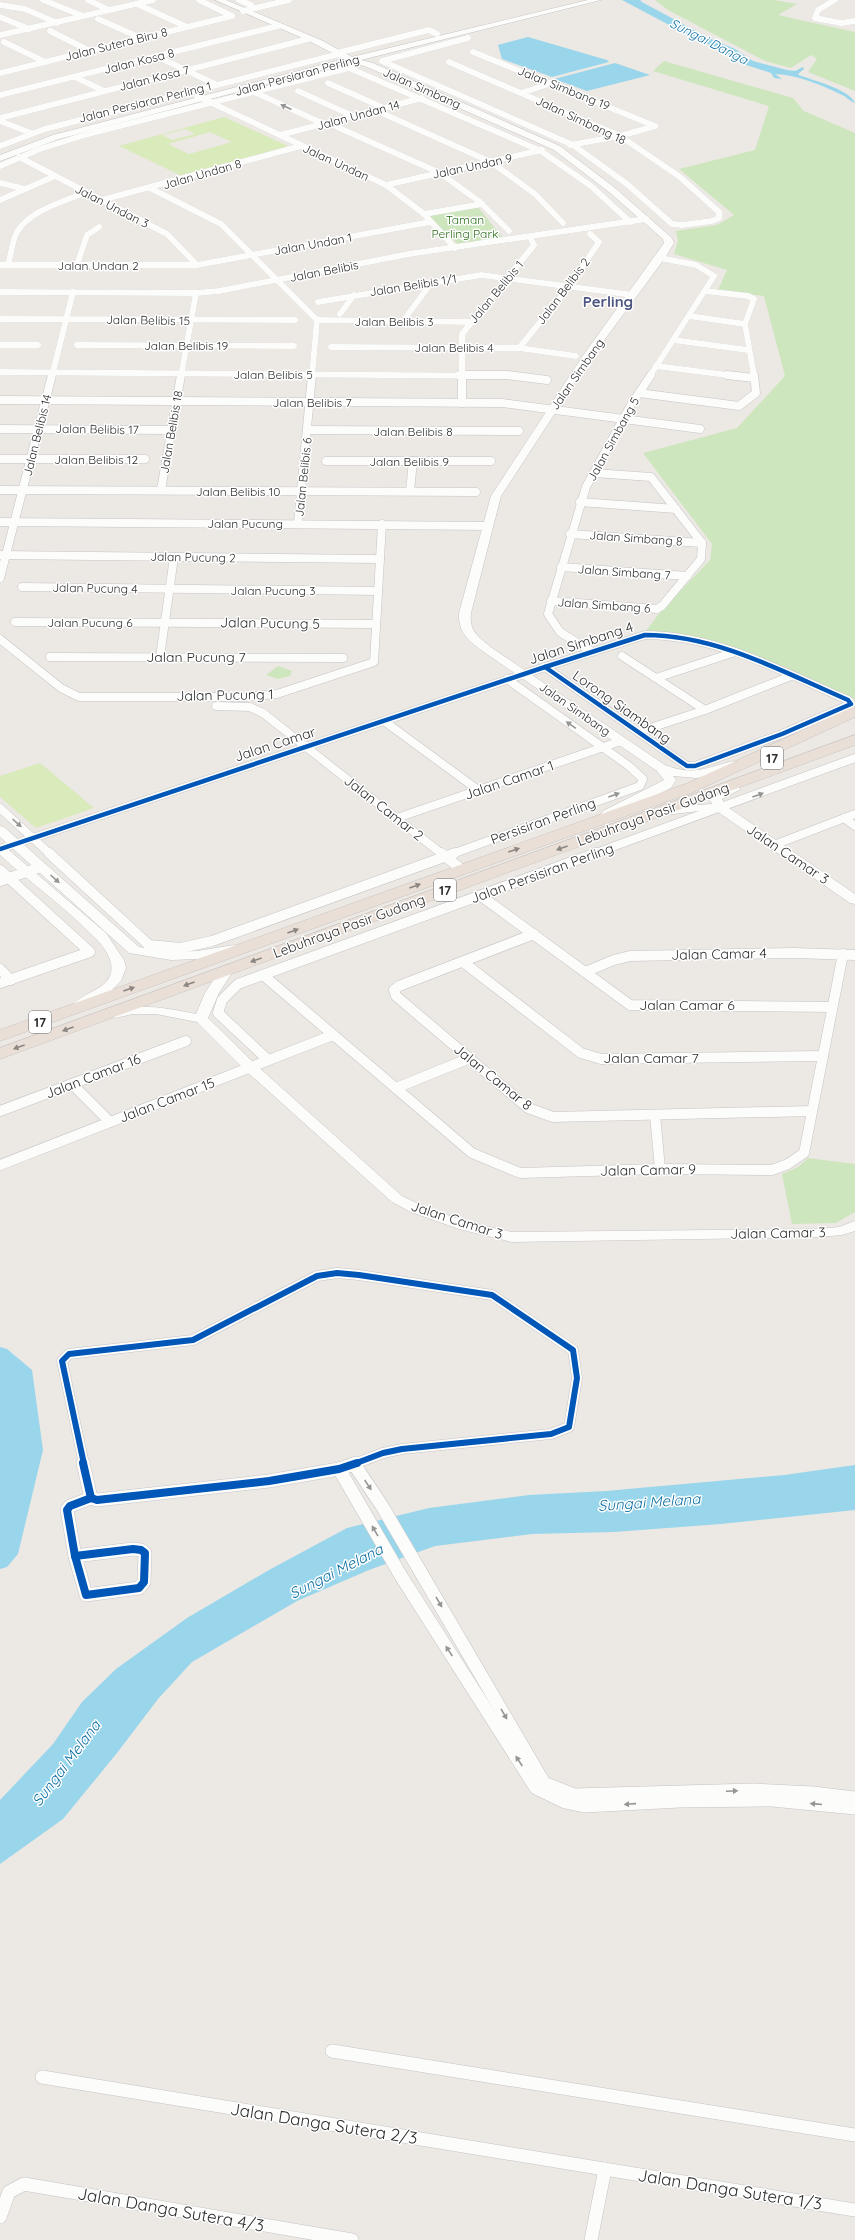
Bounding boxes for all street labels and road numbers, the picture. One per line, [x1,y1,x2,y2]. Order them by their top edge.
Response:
street label: Jalan Sutera Biru 8 [63,24,169,64]
street label: Jalan Kosa 8 [102,45,176,77]
street label: Jalan Persiaran Perling [233,51,361,99]
street label: Jalan Kosa 7 [117,62,191,94]
street label: Jalan Simbang 19 [516,63,613,113]
street label: Jalan Simbang [381,64,463,112]
street label: Jalan Persiaran Perling 1 [77,78,213,126]
street label: Jalan Simbang 18 [534,93,628,147]
street label: Jalan Undan 14 [315,97,401,133]
street label: Jalan Undan [300,140,372,184]
street label: Jalan Undan 9 [431,150,514,182]
street label: Jalan Undan 8 [161,156,243,192]
street label: Jalan Undan 3 [73,181,151,231]
street label: Jalan Undan 1 [273,230,353,258]
street label: Jalan Belibis 2 [533,254,593,327]
street label: Jalan Belibis [288,257,360,285]
street label: Jalan Undan 2 [57,258,139,273]
street label: Jalan Belibis 1 [465,258,527,326]
street label: Jalan Belibis 1/1 [368,271,458,299]
street label: Jalan Belibis 15 [106,312,190,328]
street label: Jalan Belibis 3 [354,314,434,329]
street label: Jalan Simbang [547,335,607,413]
street label: Jalan Belibis 19 [144,338,228,353]
street label: Jalan Belibis 4 [414,340,494,355]
street label: Jalan Belibis 5 [233,367,313,382]
street label: Jalan Belibis 18 [156,389,186,475]
street label: Jalan Belibis 14 [20,393,54,477]
street label: Jalan Belibis 7 [272,395,352,410]
street label: Jalan Simbang 5 [584,395,642,483]
street label: Jalan Belibis 17 [55,421,139,437]
street label: Jalan Belibis 8 [373,424,453,439]
street label: Jalan Belibis 6 [291,436,315,517]
street label: Jalan Belibis 12 [54,452,138,467]
street label: Jalan Belibis 9 [369,454,449,469]
street label: Jalan Belibis 10 [196,484,280,499]
street label: Jalan Pucung [207,516,283,531]
street label: Jalan Simbang 8 [589,527,683,549]
street label: Jalan Pucung 2 [150,549,236,565]
street label: Jalan Simbang 7 [577,561,671,583]
street label: Jalan Pucung 4 [52,580,138,596]
street label: Jalan Pucung 3 [230,583,316,598]
street label: Jalan Simbang 6 [557,594,652,616]
street label: Jalan Pucung 5 [220,613,320,633]
street label: Jalan Pucung 6 [47,615,133,630]
street label: Jalan Simbang 4 [527,618,635,668]
street label: Jalan Pucung 7 [146,648,246,666]
street label: Lorong Siambang [569,666,675,748]
street label: Jalan Simbang [536,679,614,739]
street label: Jalan Pucung 1 [176,685,274,705]
street label: Jalan Camar [232,722,318,766]
road number: 17 [761,747,783,769]
street label: Jalan Camar 1 [462,756,556,804]
street label: Jalan Camar 2 [341,771,428,845]
street label: Lebuhraya Pasir Gudang [574,778,732,850]
street label: Persisiran Perling [488,794,598,848]
street label: Jalan Camar 3 [743,820,833,888]
street label: Jalan Persisiran Perling [468,839,616,907]
road number: 17 [434,879,456,901]
street label: Lebuhraya Pasir Gudang [270,890,428,962]
street label: Jalan Camar 4 [671,944,767,964]
street label: Jalan Camar 6 [639,996,735,1014]
road number: 17 [29,1011,51,1033]
street label: Jalan Camar 8 [450,1040,536,1114]
street label: Jalan Camar 16 [43,1049,144,1102]
street label: Jalan Camar 7 [603,1049,699,1067]
street label: Jalan Camar 15 [117,1073,217,1127]
street label: Jalan Camar 9 [600,1160,696,1180]
street label: Jalan Camar 3 [409,1197,505,1243]
street label: Jalan Camar 3 [730,1223,826,1243]
street label: Jalan Danga Sutera 2/3 [229,2098,419,2148]
street label: Jalan Danga Sutera 1/3 [636,2164,824,2214]
street label: Jalan Danga Sutera 4/3 [76,2182,266,2236]

